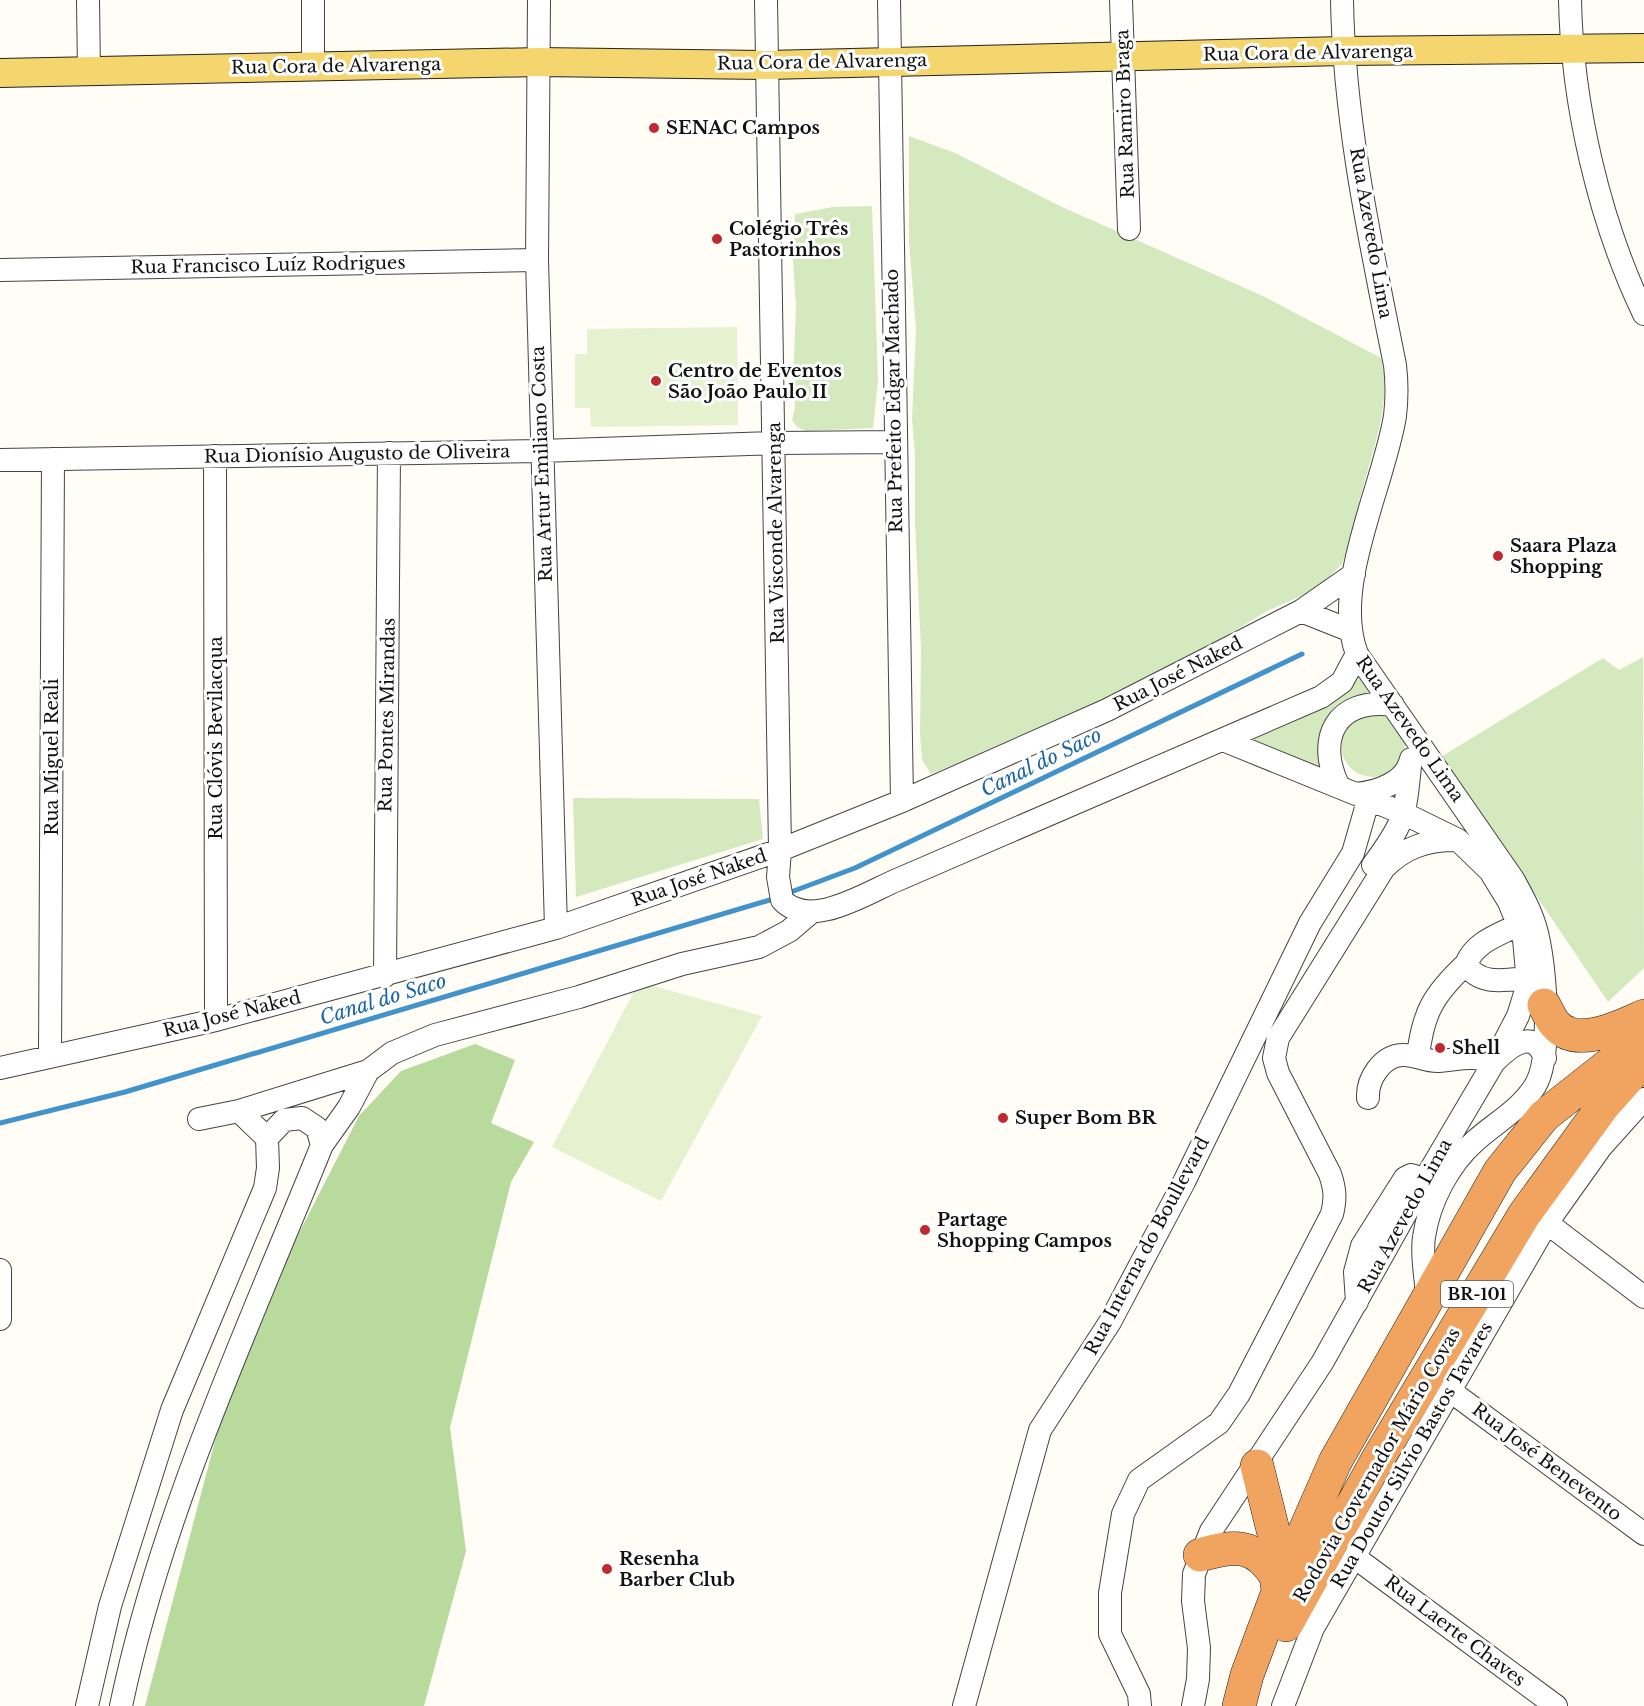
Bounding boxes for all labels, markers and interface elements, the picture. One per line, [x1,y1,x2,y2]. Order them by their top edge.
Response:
street label: Rua Ramiro Braga [1111,29,1139,199]
street label: Rua Cora de Alvarenga [1203,40,1413,66]
street label: Rua Cora de Alvarenga [717,49,927,75]
street label: Rua Cora de Alvarenga [231,53,441,79]
place label: SENAC Campos [666,117,820,139]
marker: SENAC Campos [647,121,661,135]
street label: Rua Azevedo Lima [1345,146,1397,320]
place label: Colégio Três Pastorinhos [729,218,848,261]
marker: Colégio Três Pastorinhos [710,232,724,246]
street label: Rua Francisco Luíz Rodrigues [130,252,406,278]
street label: Rua Prefeito Edgar Machado [881,269,907,533]
street label: Rua Artur Emiliano Costa [527,346,557,582]
place label: Centro de Eventos São João Paulo II [668,360,842,403]
marker: Centro de Eventos São João Paulo II [649,374,663,388]
street label: Rua Visconde Alvarenga [763,422,789,644]
street label: Rua Dionísio Augusto de Oliveira [204,440,510,468]
place label: Saara Plaza Shopping [1510,535,1618,578]
marker: Saara Plaza Shopping [1491,549,1505,563]
street label: Rua Pontes Mirandas [374,617,400,813]
street label: Rua José Naked [1110,632,1246,716]
street label: Rua Clóvis Bevilacqua [205,636,227,840]
street label: Rua Azevedo Lima [1351,652,1469,806]
street label: Rua Miguel Reali [41,678,63,836]
water label: Canal do Saco [977,722,1105,802]
street label: Rua José Naked [628,845,770,911]
water label: Canal do Saco [317,968,449,1030]
street label: Rua José Naked [161,986,303,1042]
place label: Shell [1452,1037,1501,1059]
marker: Shell [1433,1041,1447,1055]
place label: Super Bom BR [1015,1107,1157,1129]
marker: Super Bom BR [996,1111,1010,1125]
street label: Rua Interna do Boullevard [1080,1133,1214,1359]
street label: Rua Azevedo Lima [1353,1135,1457,1297]
place label: Partage Shopping Campos [937,1209,1112,1252]
marker: Partage Shopping Campos [918,1223,932,1237]
road number: BR-101 [1441,1281,1513,1307]
street label: Rua Doutor Silvio Bastos Tavares [1327,1318,1497,1592]
street label: Rodovia Governador Mário Covas [1289,1324,1465,1606]
street label: Rua José Benevento [1468,1399,1626,1525]
place label: Resenha Barber Club [619,1548,735,1591]
marker: Resenha Barber Club [600,1562,614,1576]
street label: Rua Laerte Chaves [1380,1571,1530,1691]

